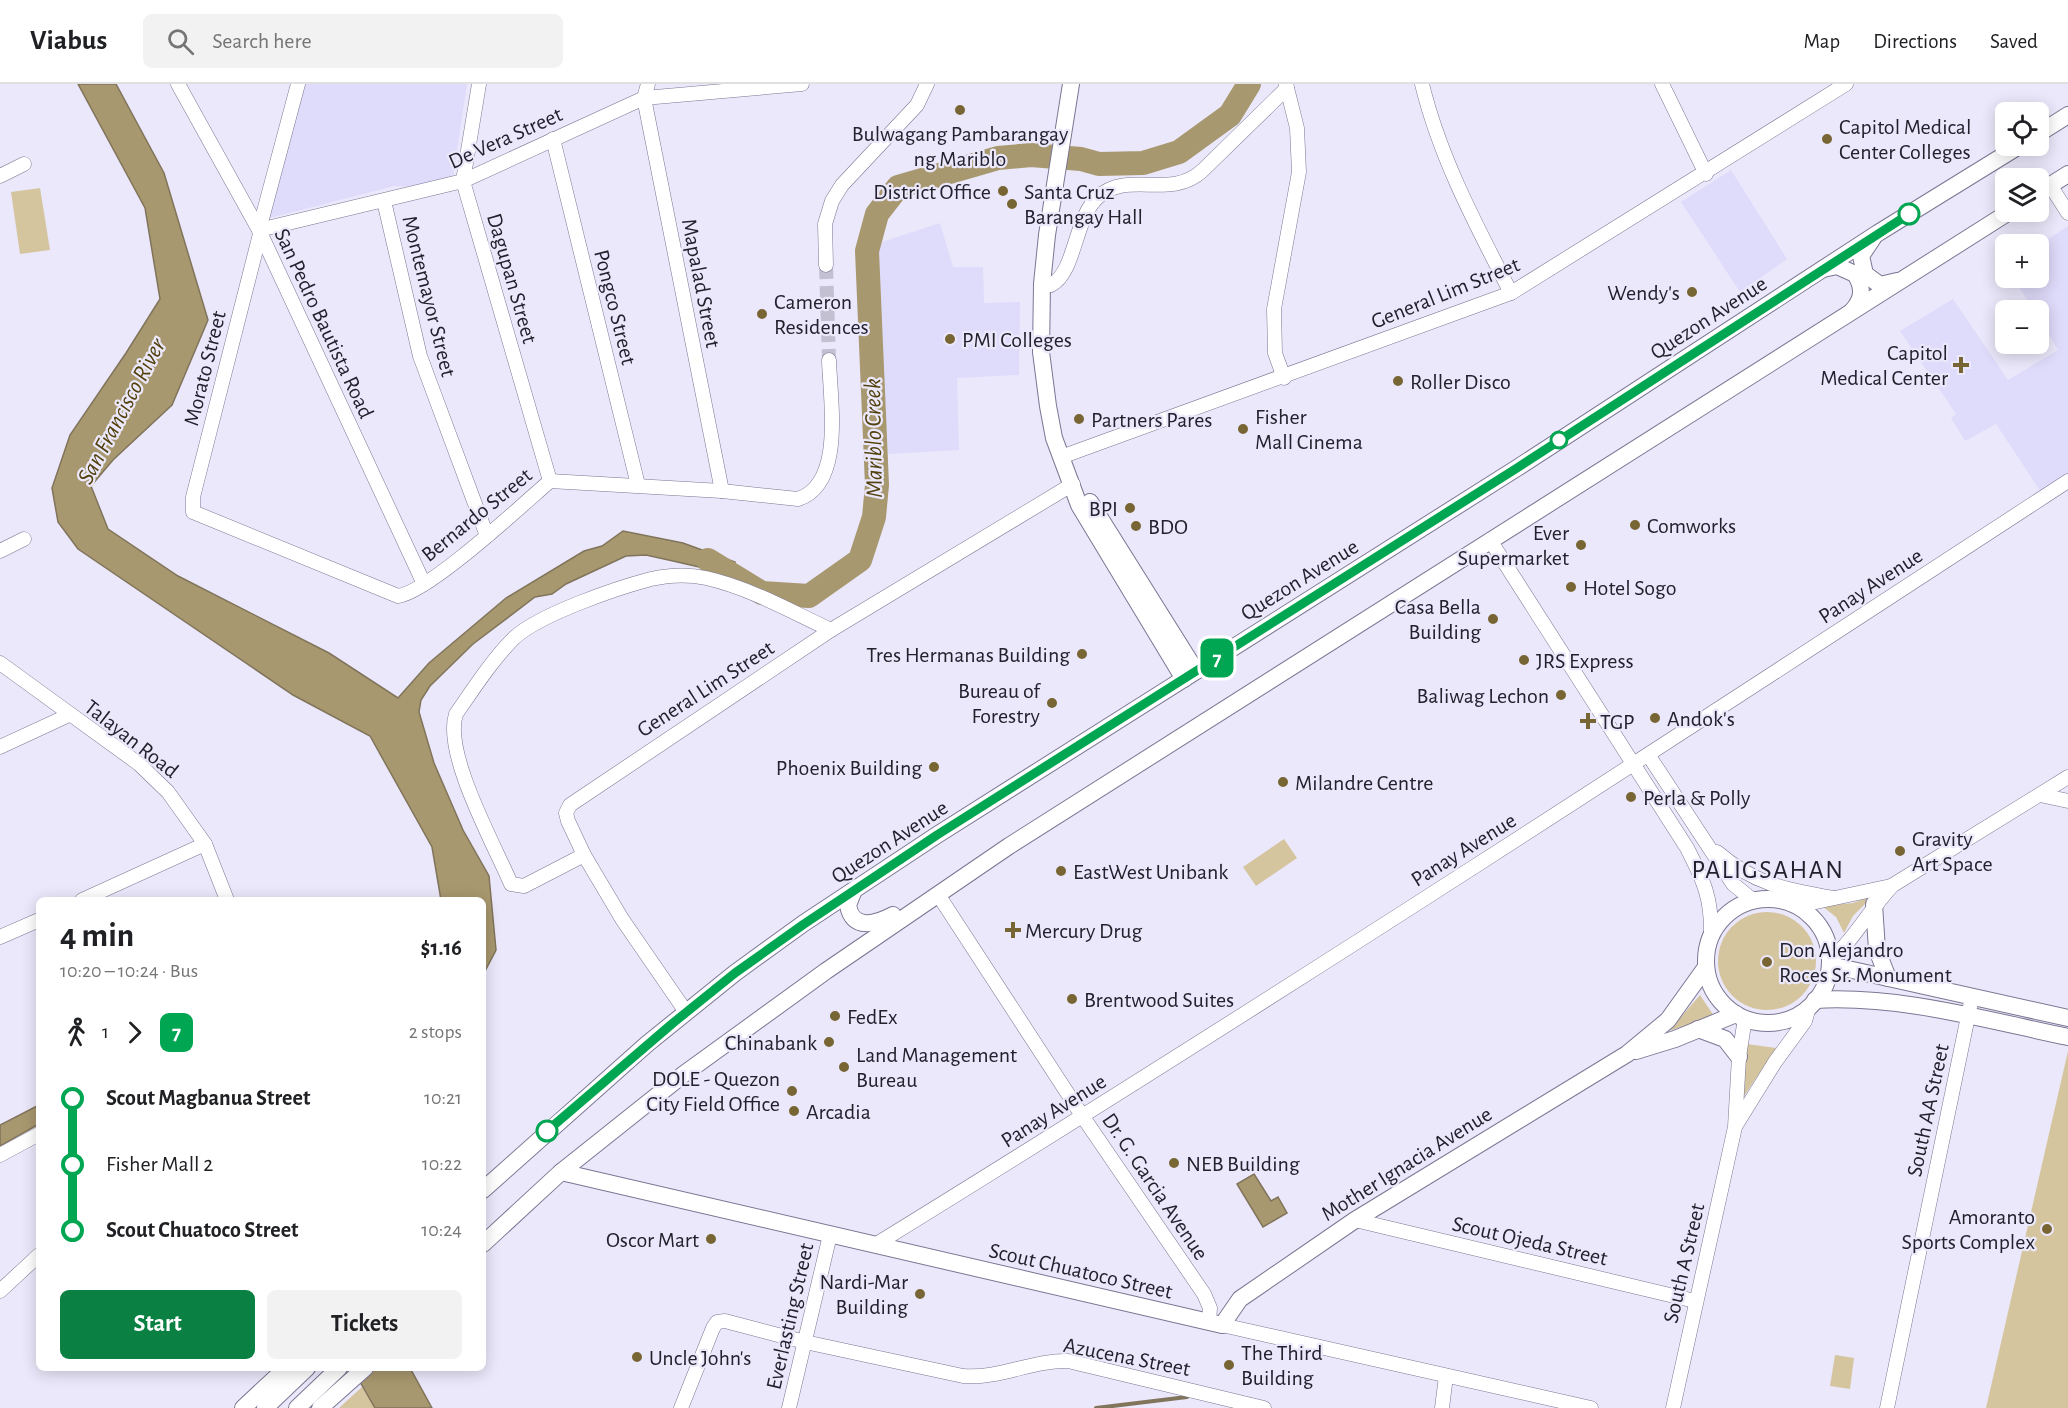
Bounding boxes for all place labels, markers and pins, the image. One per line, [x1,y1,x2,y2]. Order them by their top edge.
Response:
marker: Bulwagang Pambarangay ng Mariblo [953,103,967,117]
place label: Capitol Medical Center Colleges [1839,116,1971,163]
place label: Bulwagang Pambarangay ng Mariblo [852,123,1069,170]
marker: Capitol Medical Center Colleges [1820,132,1834,146]
place label: District Office [873,181,991,203]
place label: Santa Cruz Barangay Hall [1024,181,1143,228]
marker: District Office [996,184,1010,198]
marker: Santa Cruz Barangay Hall [1005,197,1019,211]
unlabelled marker [1898,203,1920,225]
place label: Wendy's [1607,282,1680,304]
marker: Wendy's [1685,285,1699,299]
place label: Cameron Residences [774,291,869,338]
marker: Cameron Residences [755,307,769,321]
place label: PMI Colleges [962,329,1072,351]
marker: PMI Colleges [943,332,957,346]
place label: Capitol Medical Center [1820,342,1948,389]
marker: Capitol Medical Center [1952,356,1970,374]
place label: Roller Disco [1410,371,1511,393]
marker: Roller Disco [1391,374,1405,388]
place label: Fisher Mall Cinema [1255,406,1363,453]
place label: Partners Pares [1091,409,1212,431]
marker: Partners Pares [1072,412,1086,426]
marker: Fisher Mall Cinema [1236,422,1250,436]
unlabelled marker [1550,431,1568,449]
place label: BPI [1089,498,1118,520]
marker: BPI [1123,501,1137,515]
place label: Comworks [1647,515,1736,537]
place label: BDO [1148,516,1188,538]
marker: Comworks [1628,518,1642,532]
marker: BDO [1129,519,1143,533]
place label: Ever Supermarket [1457,522,1569,569]
marker: Ever Supermarket [1574,538,1588,552]
place label: Hotel Sogo [1583,577,1677,599]
marker: Hotel Sogo [1564,580,1578,594]
place label: Casa Bella Building [1395,596,1481,643]
marker: Casa Bella Building [1486,612,1500,626]
place label: Tres Hermanas Building [866,644,1070,666]
marker: Tres Hermanas Building [1075,647,1089,661]
place label: JRS Express [1536,650,1634,672]
marker: JRS Express [1517,653,1531,667]
place label: Bureau of Forestry [958,680,1041,727]
place label: Baliwag Lechon [1416,685,1549,707]
marker: Baliwag Lechon [1554,688,1568,702]
marker: Bureau of Forestry [1045,696,1059,710]
place label: Andok's [1667,708,1735,730]
place label: TGP [1600,711,1635,733]
marker: Andok's [1648,711,1662,725]
marker: TGP [1581,714,1595,728]
place label: Phoenix Building [776,757,922,779]
marker: Phoenix Building [927,760,941,774]
place label: Milandre Centre [1295,772,1433,794]
marker: Milandre Centre [1276,775,1290,789]
place label: Perla & Polly [1643,787,1751,809]
marker: Perla & Polly [1624,790,1638,804]
place label: Gravity Art Space [1912,828,1993,875]
marker: Gravity Art Space [1893,844,1907,858]
place label: EastWest Unibank [1073,861,1228,883]
marker: EastWest Unibank [1054,864,1068,878]
place label: Mercury Drug [1025,920,1143,942]
marker: Mercury Drug [1006,923,1020,937]
place label: Don Alejandro Roces Sr. Monument [1779,939,1952,986]
marker: Don Alejandro Roces Sr. Monument [1760,955,1774,969]
place label: Brentwood Suites [1084,989,1234,1011]
marker: Brentwood Suites [1065,992,1079,1006]
place label: FedEx [847,1006,898,1028]
marker: FedEx [828,1009,842,1023]
place label: Chinabank [725,1032,817,1054]
marker: Chinabank [822,1035,836,1049]
place label: Land Management Bureau [856,1044,1017,1091]
marker: Land Management Bureau [837,1060,851,1074]
place label: DOLE - Quezon City Field Office [646,1068,780,1115]
marker: DOLE - Quezon City Field Office [785,1084,799,1098]
place label: Arcadia [806,1101,871,1123]
marker: Arcadia [787,1104,801,1118]
unlabelled marker [536,1120,558,1142]
place label: NEB Building [1186,1153,1300,1175]
marker: NEB Building [1167,1156,1181,1170]
place label: Amoranto Sports Complex [1901,1206,2035,1253]
marker: Amoranto Sports Complex [2040,1222,2054,1236]
place label: Oscor Mart [606,1229,699,1251]
marker: Oscor Mart [704,1232,718,1246]
place label: Nardi-Mar Building [819,1271,908,1318]
marker: Nardi-Mar Building [913,1287,927,1301]
place label: The Third Building [1241,1342,1323,1389]
place label: Uncle John's [649,1347,752,1369]
marker: Uncle John's [630,1350,644,1364]
marker: The Third Building [1222,1358,1236,1372]

